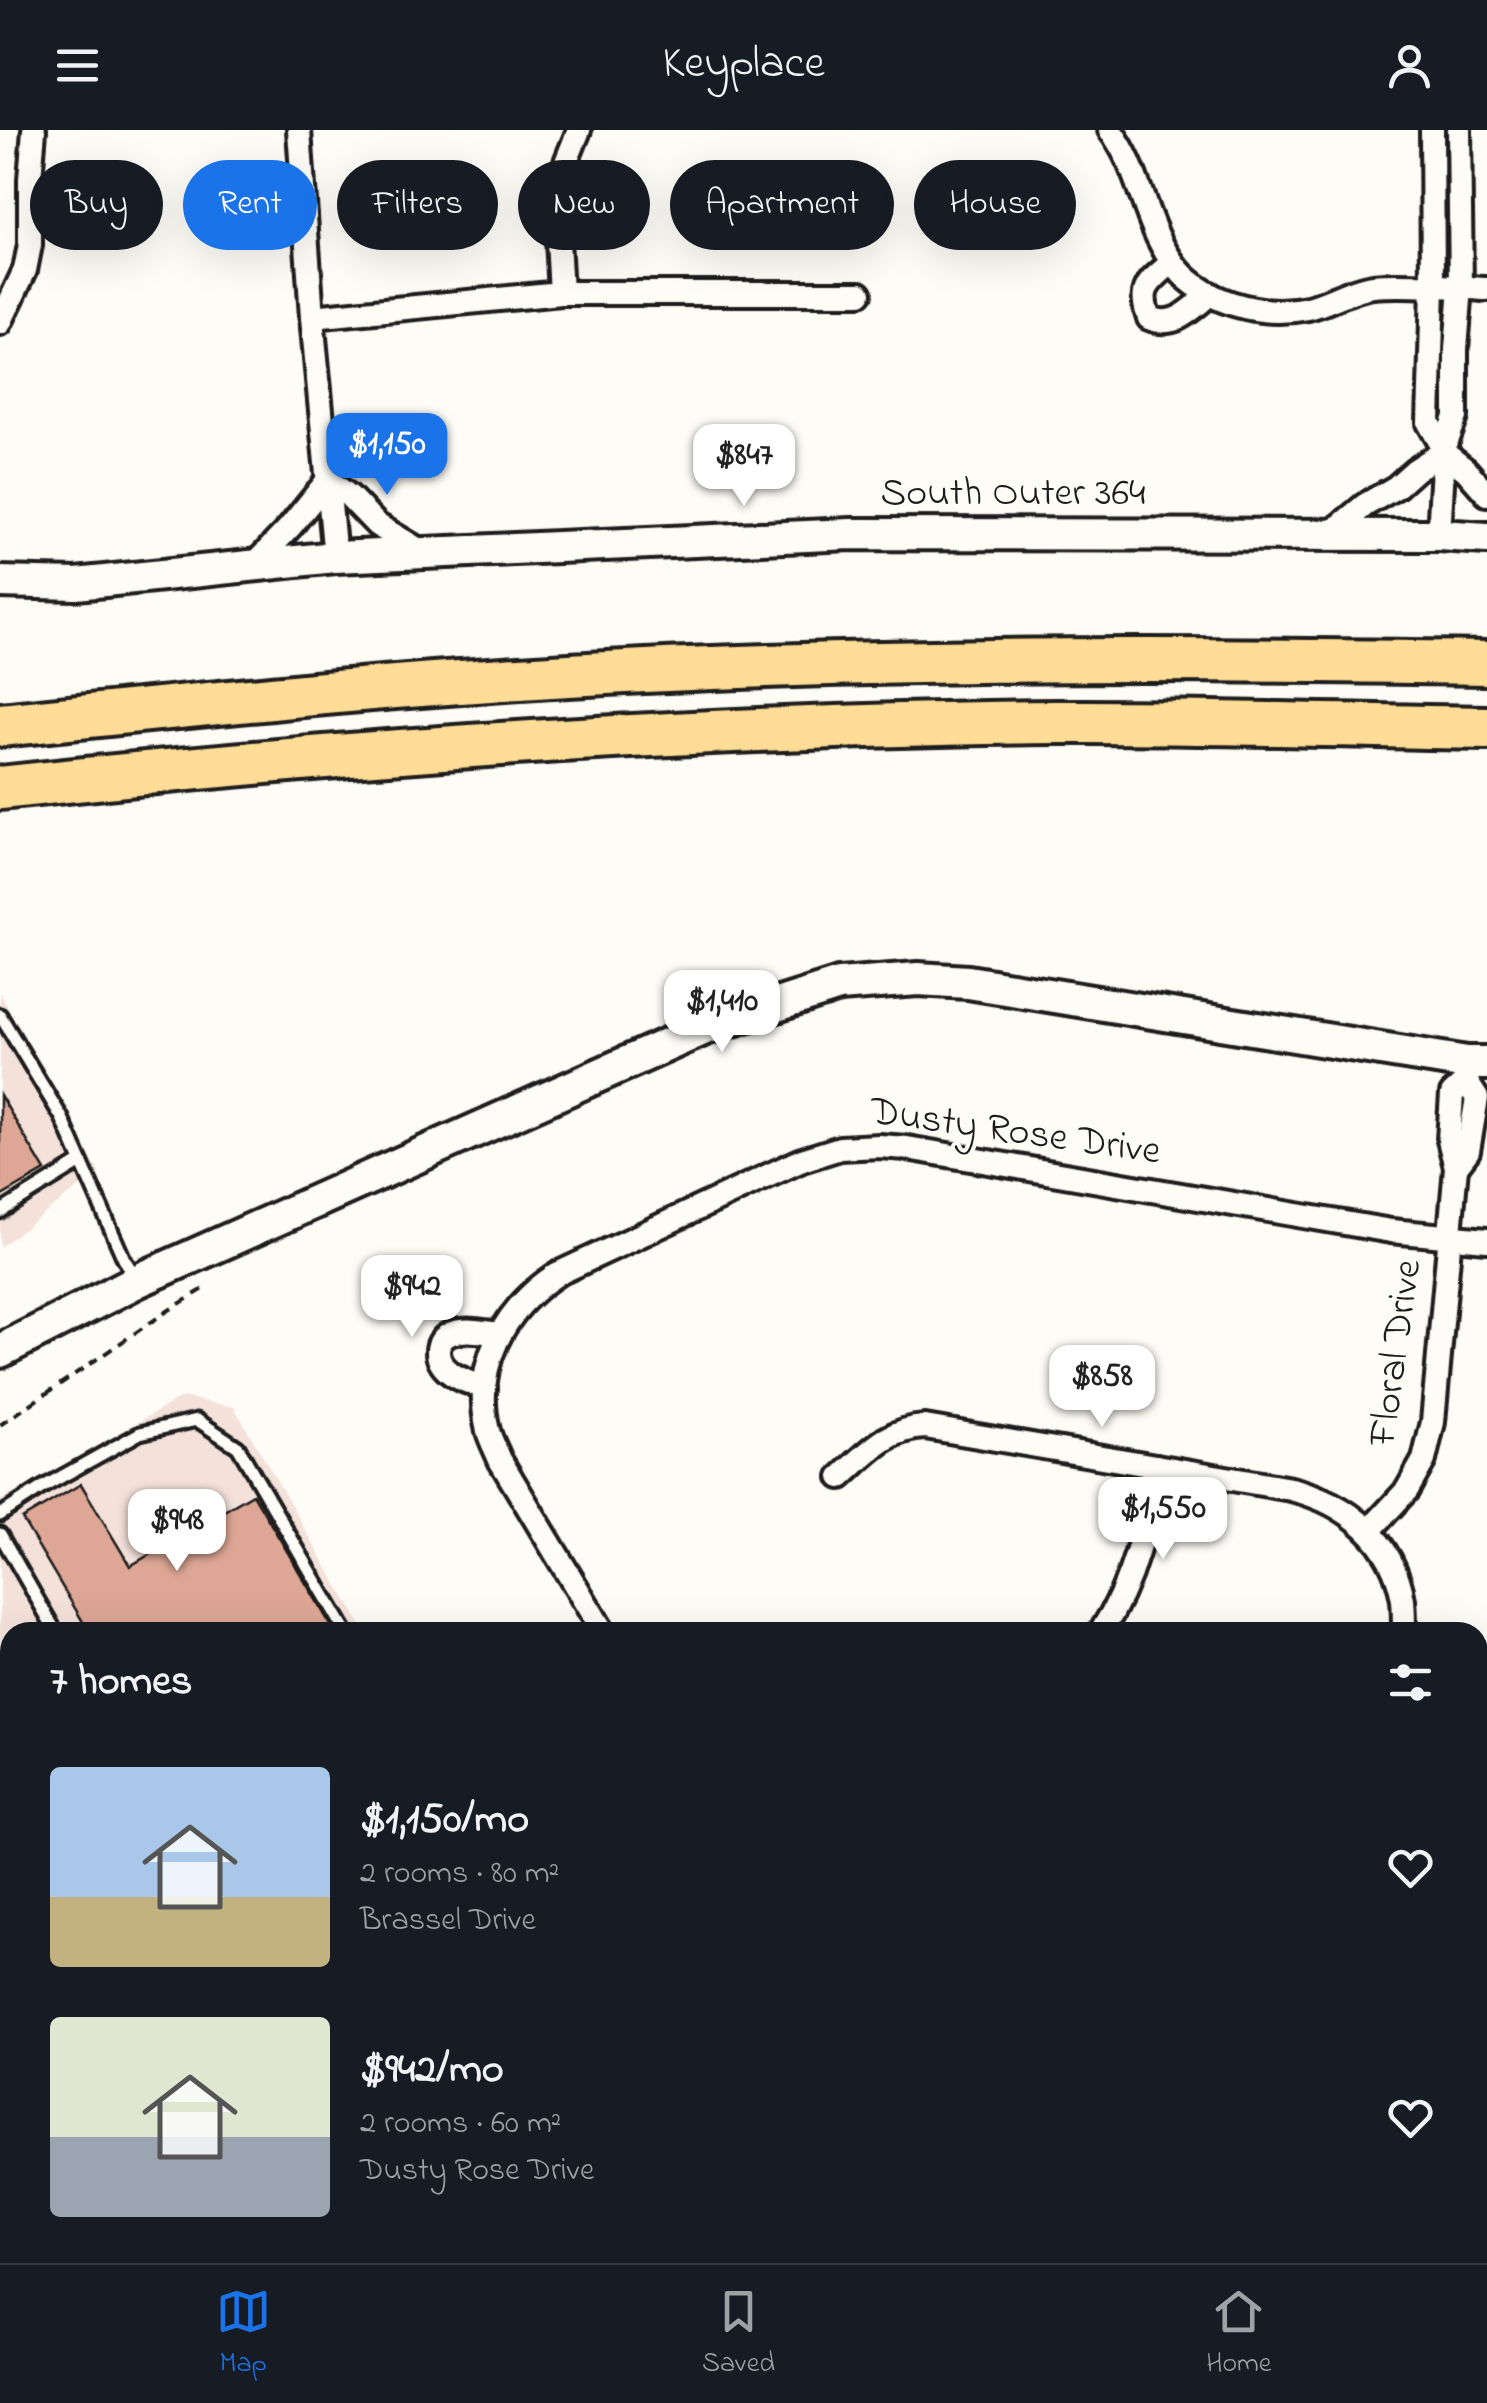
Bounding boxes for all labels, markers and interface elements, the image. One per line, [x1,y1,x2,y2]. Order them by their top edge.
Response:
text: Keyplace [662,32,825,98]
icon: menu [50,38,105,93]
icon: person [1382,38,1437,93]
chip: Buy [30,160,163,250]
chip: Rent [183,160,317,250]
chip: Filters [337,160,498,250]
chip: New [518,160,650,250]
chip: Apartment [670,160,894,250]
chip: House [914,160,1076,250]
pin: $1,150 [306,413,468,498]
text: $1,150 [348,422,426,469]
pin: $847 [685,424,803,509]
text: $847 [715,433,773,480]
street label: South Outer 364 [880,465,1146,524]
pin: $1,410 [641,970,803,1055]
text: $1,410 [686,979,758,1026]
street label: Dusty Rose Drive [865,1083,1164,1183]
pin: $942 [353,1255,471,1340]
street label: Floral Drive [1355,1256,1439,1451]
text: $942 [383,1264,441,1311]
pin: $858 [1043,1345,1161,1430]
text: $858 [1071,1354,1133,1401]
pin: $1,550 [1082,1477,1244,1562]
text: $1,550 [1120,1486,1206,1533]
pin: $948 [118,1489,236,1574]
text: $948 [150,1498,204,1545]
text: 7 homes [50,1652,192,1713]
icon: filters [1383,1655,1438,1710]
text: $1,150/mo [360,1790,529,1851]
icon: home [130,1807,250,1927]
icon: heart [1383,1840,1438,1895]
text: 2 rooms · 80 m² [360,1851,559,1898]
text: Brassel Drive [360,1898,536,1945]
text: $942/mo [360,2040,504,2101]
icon: home [130,2057,250,2177]
icon: heart [1383,2090,1438,2145]
text: 2 rooms · 60 m² [360,2101,561,2148]
text: Dusty Rose Drive [360,2148,594,2195]
tab: Map [216,2284,271,2385]
tab: Saved [702,2284,775,2385]
tab: Home [1206,2284,1271,2385]

